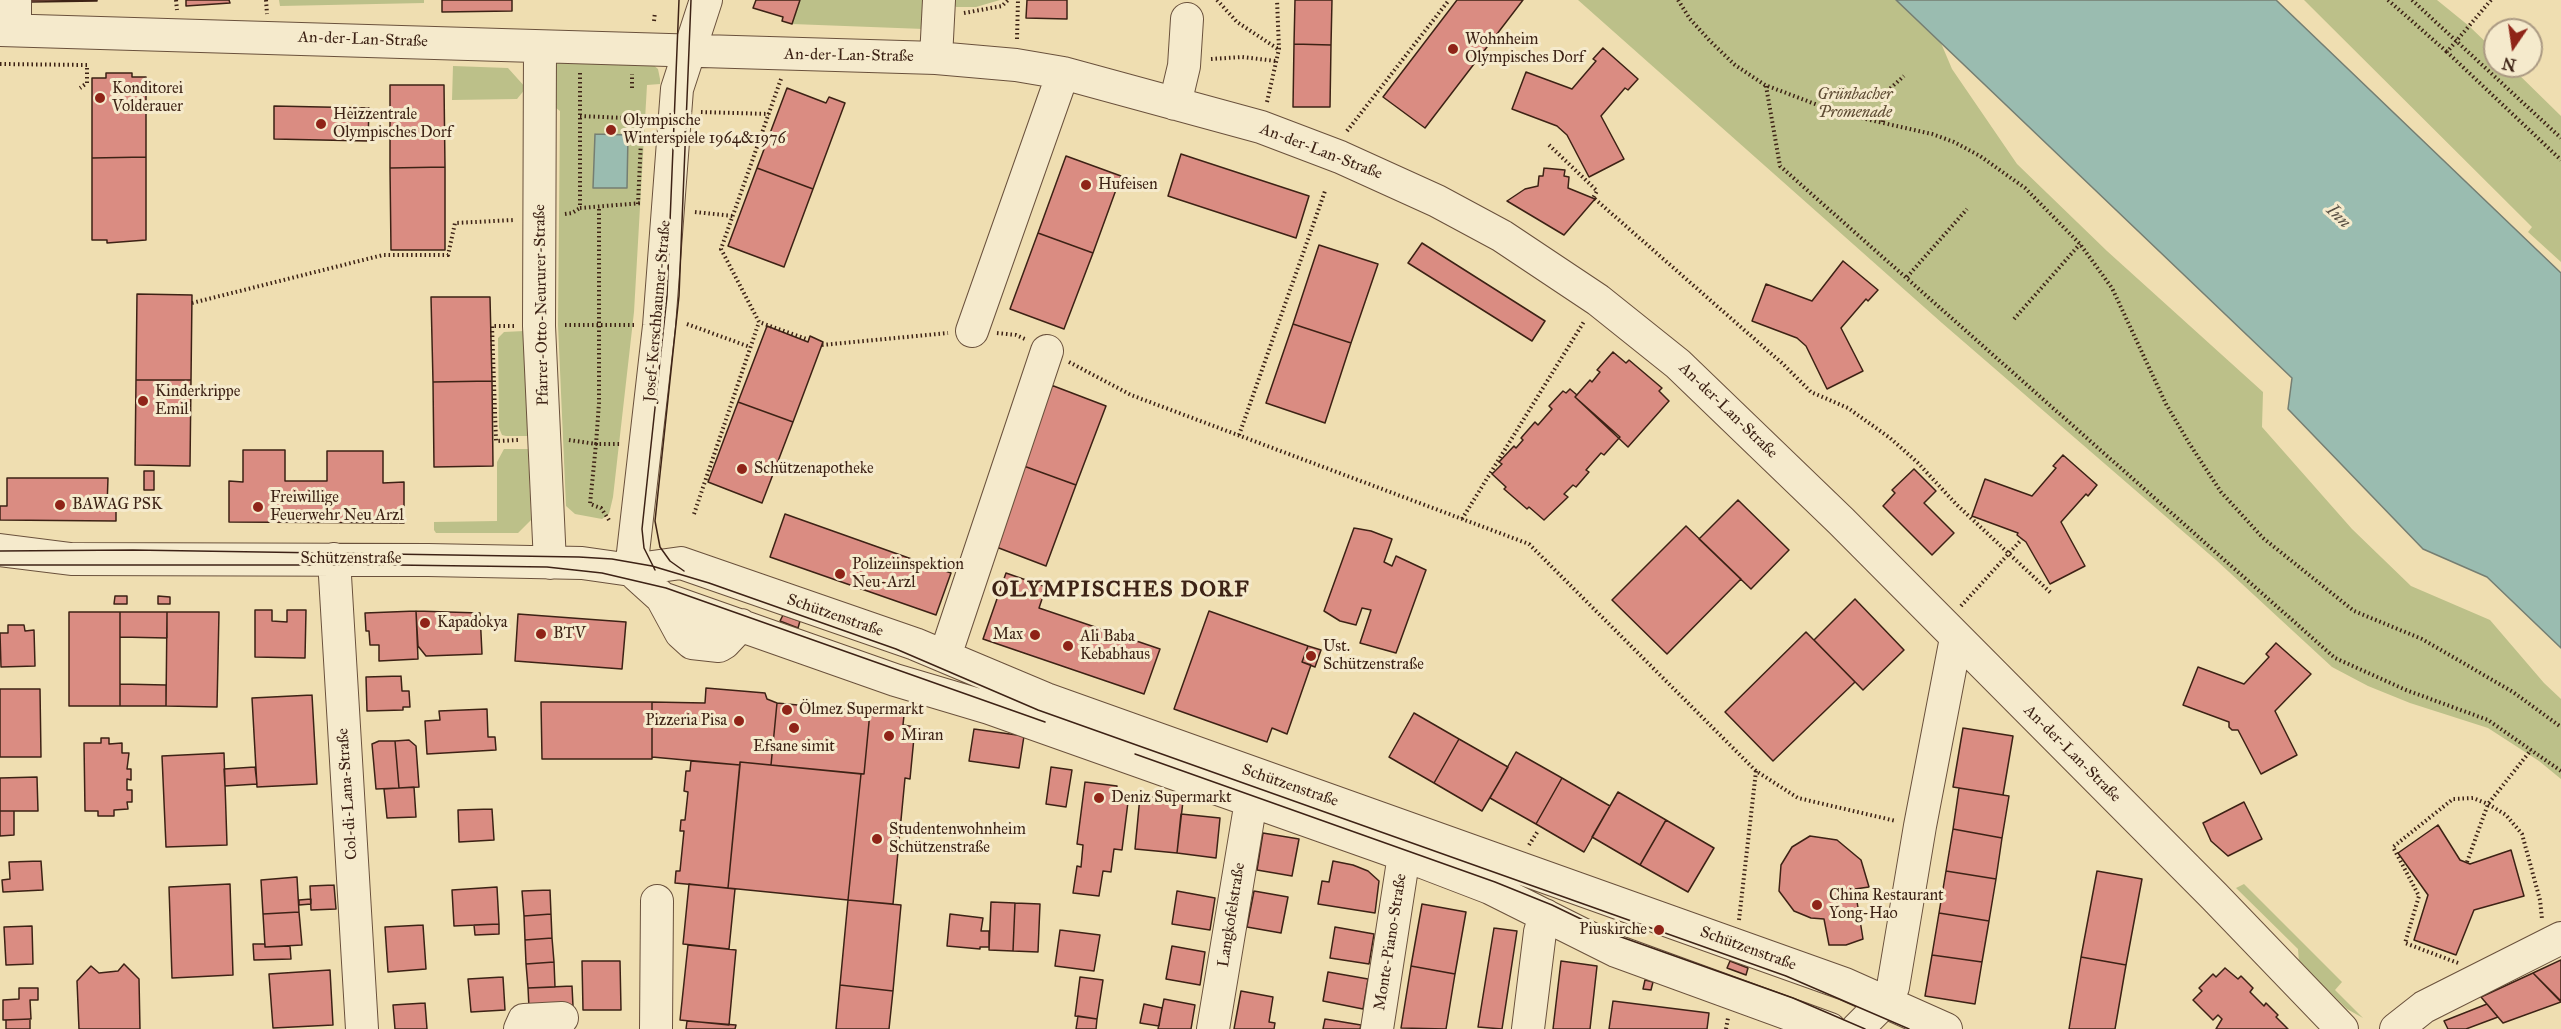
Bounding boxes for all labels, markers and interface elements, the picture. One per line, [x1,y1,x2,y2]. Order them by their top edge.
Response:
north arrow [2483,18,2543,78]
street label: An-der-Lan-Straße [298,28,428,52]
place label: Wohnheim Olympisches Dorf [1465,30,1584,68]
marker: Wohnheim Olympisches Dorf [1446,42,1460,56]
street label: An-der-Lan-Straße [784,45,914,67]
text: N [2501,53,2518,75]
place label: Konditorei Volderauer [112,79,183,117]
park label: Grünbacher Promenade [1817,85,1893,123]
marker: Konditorei Volderauer [93,91,107,105]
place label: Heizzentrale Olympisches Dorf [333,105,452,143]
place label: Olympische Winterspiele 1964&1976 [623,111,786,149]
marker: Heizzentrale Olympisches Dorf [314,117,328,131]
street label: An-der-Lan-Straße [1257,120,1385,184]
marker: Olympische Winterspiele 1964&1976 [604,123,618,137]
place label: Hufeisen [1098,175,1158,195]
marker: Hufeisen [1079,178,1093,192]
water label: Inn [2321,200,2355,234]
street label: Pfarrer-Otto-Neururer-Straße [531,204,553,406]
street label: Josef-Kerschbaumer-Straße [640,219,676,403]
street label: An-der-Lan-Straße [1675,359,1781,463]
place label: Kinderkrippe Emil [155,382,240,420]
marker: Kinderkrippe Emil [136,394,150,408]
place label: Schützenapotheke [754,459,874,479]
marker: Schützenapotheke [735,462,749,476]
place label: Freiwillige Feuerwehr Neu Arzl [270,488,404,526]
place label: BAWAG PSK [72,495,162,515]
marker: BAWAG PSK [53,498,67,512]
marker: Freiwillige Feuerwehr Neu Arzl [251,500,265,514]
street label: Schützenstraße [301,549,401,569]
place label: Polizeiinspektion Neu-Arzl [852,555,964,593]
marker: Polizeiinspektion Neu-Arzl [833,567,847,581]
district label: OLYMPISCHES DORF [992,578,1250,604]
street label: Schützenstraße [784,591,886,641]
place label: Kapadokya [437,613,508,633]
marker: Kapadokya [418,616,432,630]
place label: BTV [553,624,586,644]
place label: Max [993,625,1023,645]
marker: BTV [534,627,548,641]
place label: Ali Baba Kebabhaus [1080,627,1150,665]
marker: Max [1028,628,1042,642]
place label: Ust. Schützenstraße [1323,637,1424,675]
marker: Ali Baba Kebabhaus [1061,639,1075,653]
marker: Ust. Schützenstraße [1304,649,1318,663]
place label: Ölmez Supermarkt [799,700,924,720]
street label: An-der-Lan-Straße [2019,701,2125,807]
marker: Ölmez Supermarkt [780,703,794,717]
place label: Pizzeria Pisa [645,711,727,731]
marker: Pizzeria Pisa [732,714,746,728]
marker: Efsane simit [787,721,801,735]
place label: Miran [901,726,943,746]
street label: Col-di-Lana-Straße [334,727,362,861]
marker: Miran [882,729,896,743]
place label: Efsane simit [753,737,835,757]
street label: Schützenstraße [1239,761,1341,811]
place label: Deniz Supermarkt [1111,788,1232,808]
marker: Deniz Supermarkt [1092,791,1106,805]
place label: Studentenwohnheim Schützenstraße [889,820,1026,858]
marker: Studentenwohnheim Schützenstraße [870,832,884,846]
street label: Langkofelstraße [1214,861,1250,969]
street label: Monte-Piano-Straße [1371,872,1411,1012]
place label: China Restaurant Yong-Hao [1829,886,1944,924]
marker: China Restaurant Yong-Hao [1810,898,1824,912]
place label: Piuskirche [1579,920,1647,940]
marker: Piuskirche [1652,923,1666,937]
street label: Schützenstraße [1697,923,1799,975]

